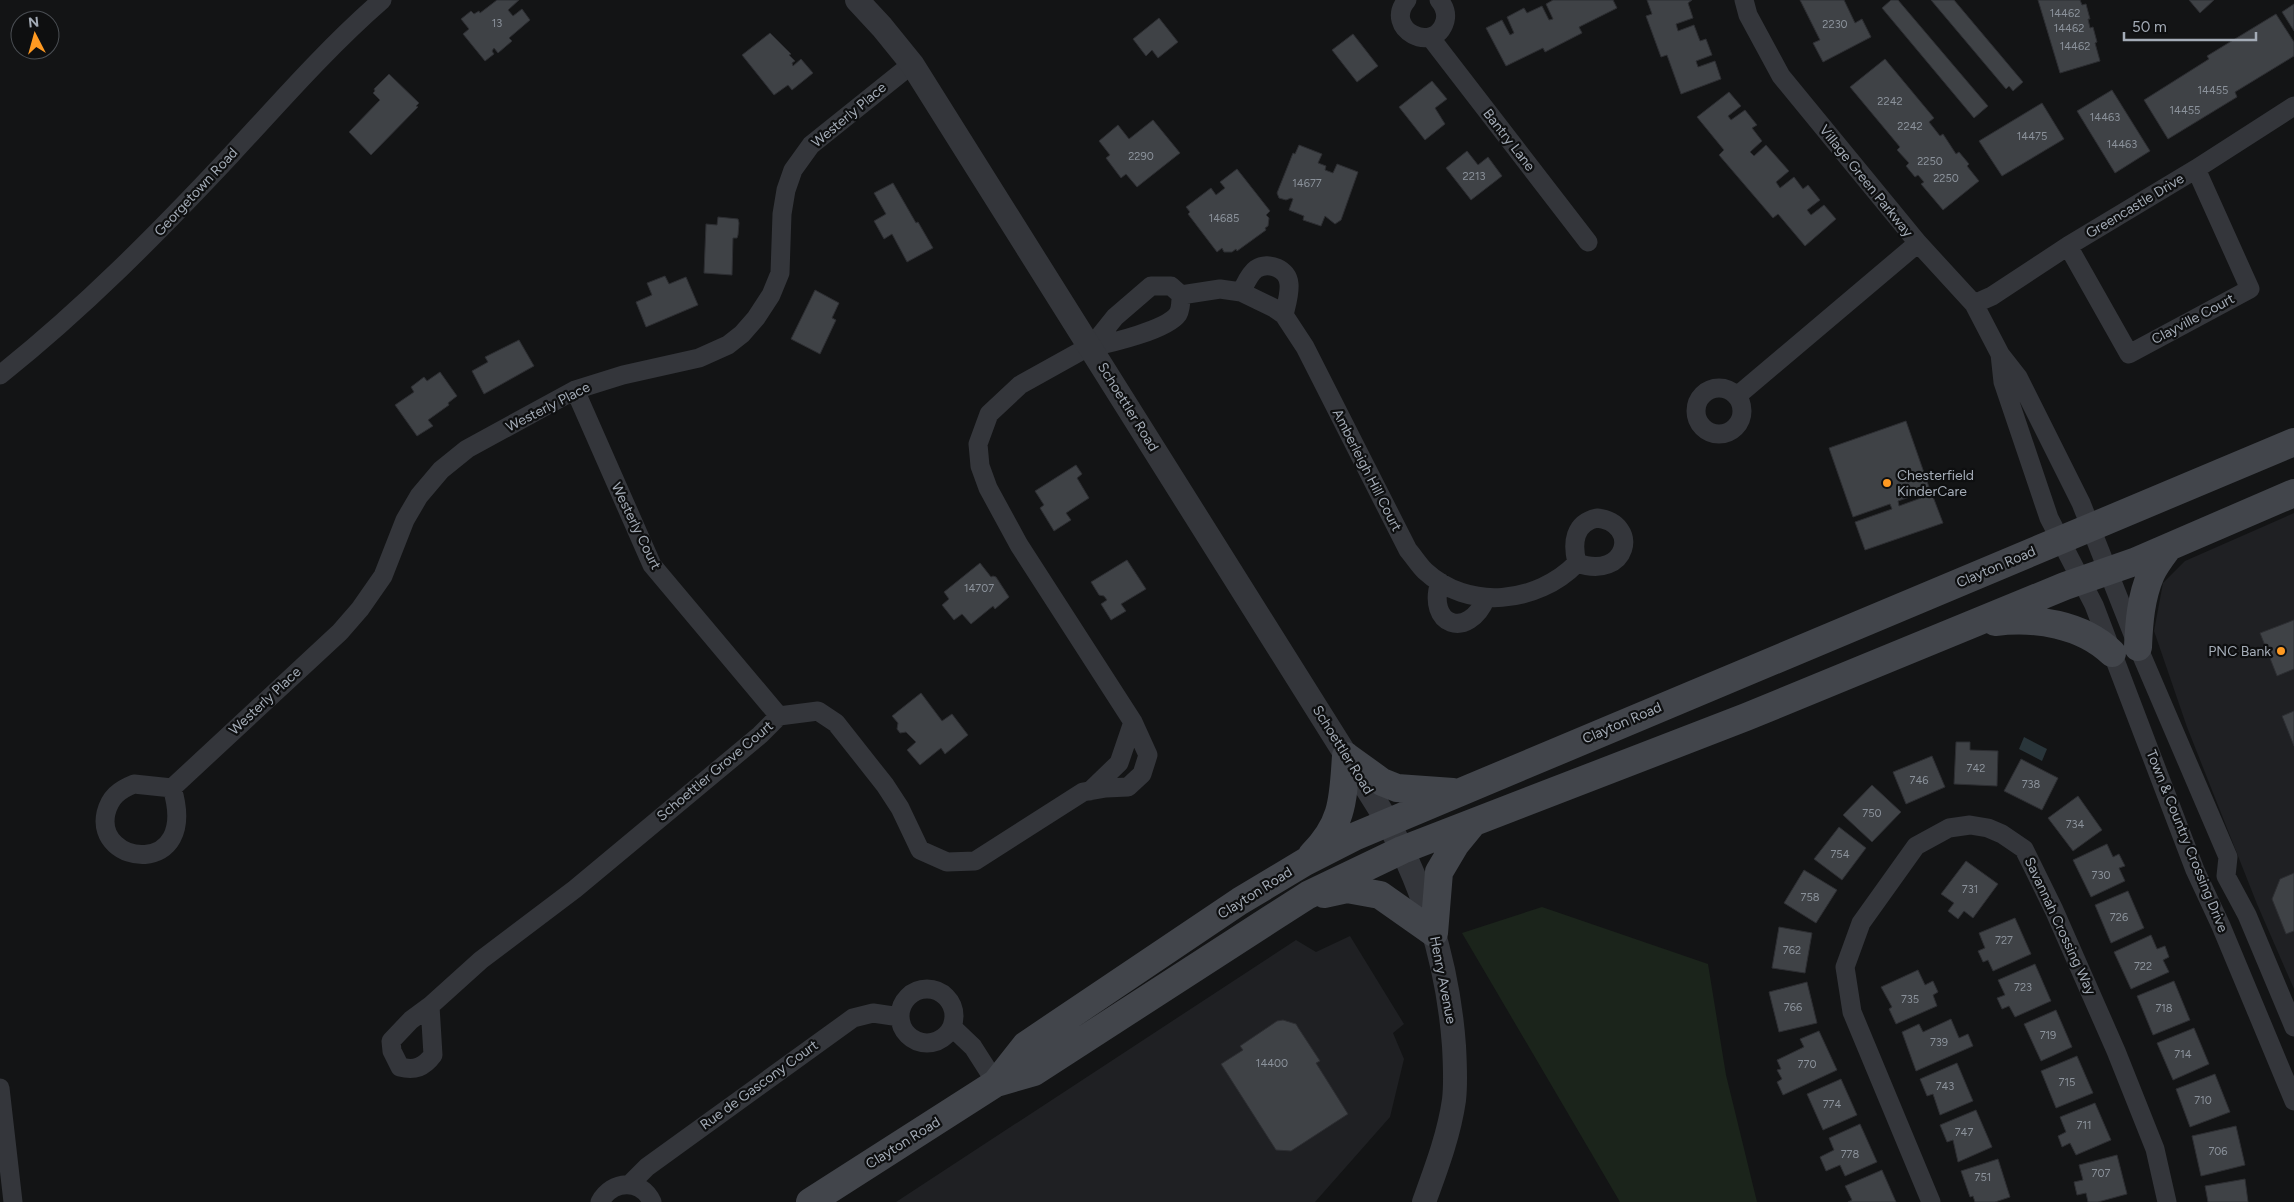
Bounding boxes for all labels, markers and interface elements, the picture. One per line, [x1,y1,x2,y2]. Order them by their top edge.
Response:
house number: 14462 [2050,7,2080,20]
north arrow [10,10,60,60]
scale bar [2124,10,2256,42]
text: N [27,14,40,32]
house number: 13 [492,17,502,30]
house number: 2230 [1822,18,1848,31]
text: 50 m [2132,18,2167,36]
house number: 14462 [2054,22,2084,35]
house number: 14462 [2060,40,2090,53]
street label: Westerly Place [808,79,890,151]
house number: 14455 [2198,84,2228,97]
house number: 2242 [1877,95,1903,108]
house number: 14455 [2170,104,2200,117]
street label: Bantry Lane [1479,106,1539,175]
house number: 14463 [2090,111,2120,124]
house number: 2242 [1897,120,1923,133]
street label: Village Green Parkway [1816,122,1917,241]
house number: 14475 [2017,130,2047,143]
house number: 14463 [2107,138,2137,151]
street label: Georgetown Road [151,144,241,240]
house number: 2290 [1128,150,1154,163]
house number: 2250 [1917,155,1943,168]
house number: 2213 [1463,170,1485,183]
street label: Greencastle Drive [2083,170,2187,242]
house number: 2250 [1933,172,1959,185]
house number: 14677 [1292,177,1322,190]
house number: 14685 [1209,212,1239,225]
street label: Clayville Court [2149,290,2237,348]
street label: Schoettler Road [1094,359,1162,455]
street label: Westerly Place [503,378,593,435]
street label: Amberleigh Hill Court [1329,406,1405,534]
place label: Chesterfield KinderCare [1897,467,1974,500]
marker: Chesterfield KinderCare [1881,477,1893,489]
street label: Westerly Court [608,480,664,572]
street label: Clayton Road [1954,543,2038,591]
house number: 14707 [964,582,994,595]
place label: PNC Bank [2208,643,2271,660]
marker: PNC Bank [2275,645,2287,657]
street label: Westerly Place [226,663,305,739]
street label: Clayton Road [1580,699,1664,747]
street label: Schoettler Road [1309,702,1377,798]
street label: Schoettler Grove Court [653,717,777,825]
street label: Town & Country Crossing Drive [2143,747,2232,935]
house number: 742 [1967,762,1985,775]
house number: 746 [1910,774,1928,787]
house number: 738 [2022,778,2041,791]
house number: 750 [1862,807,1882,820]
house number: 734 [2066,818,2085,831]
house number: 754 [1830,848,1850,861]
street label: Savannah Crossing Way [2021,854,2100,998]
street label: Clayton Road [1215,863,1295,923]
house number: 730 [2092,869,2110,882]
house number: 731 [1962,883,1978,896]
house number: 758 [1801,891,1820,904]
house number: 726 [2110,911,2128,924]
house number: 727 [1995,934,2013,947]
street label: Henry Avenue [1426,935,1460,1026]
house number: 762 [1783,944,1801,957]
house number: 722 [2134,960,2152,973]
house number: 723 [2014,981,2032,994]
house number: 735 [1901,993,1919,1006]
house number: 766 [1784,1001,1802,1014]
house number: 718 [2155,1002,2173,1015]
house number: 719 [2040,1029,2056,1042]
house number: 739 [1930,1036,1948,1049]
street label: Rue de Gascony Court [697,1037,821,1133]
house number: 714 [2174,1048,2192,1061]
house number: 14400 [1256,1057,1288,1070]
house number: 770 [1798,1058,1816,1071]
house number: 715 [2059,1076,2075,1089]
house number: 743 [1936,1080,1954,1093]
house number: 710 [2194,1094,2212,1107]
house number: 774 [1823,1098,1841,1111]
street label: Clayton Road [863,1113,943,1173]
house number: 711 [2077,1119,2092,1132]
house number: 747 [1955,1126,1973,1139]
house number: 706 [2208,1145,2228,1158]
house number: 778 [1841,1148,1860,1161]
house number: 707 [2092,1167,2111,1180]
house number: 751 [1975,1171,1991,1184]

